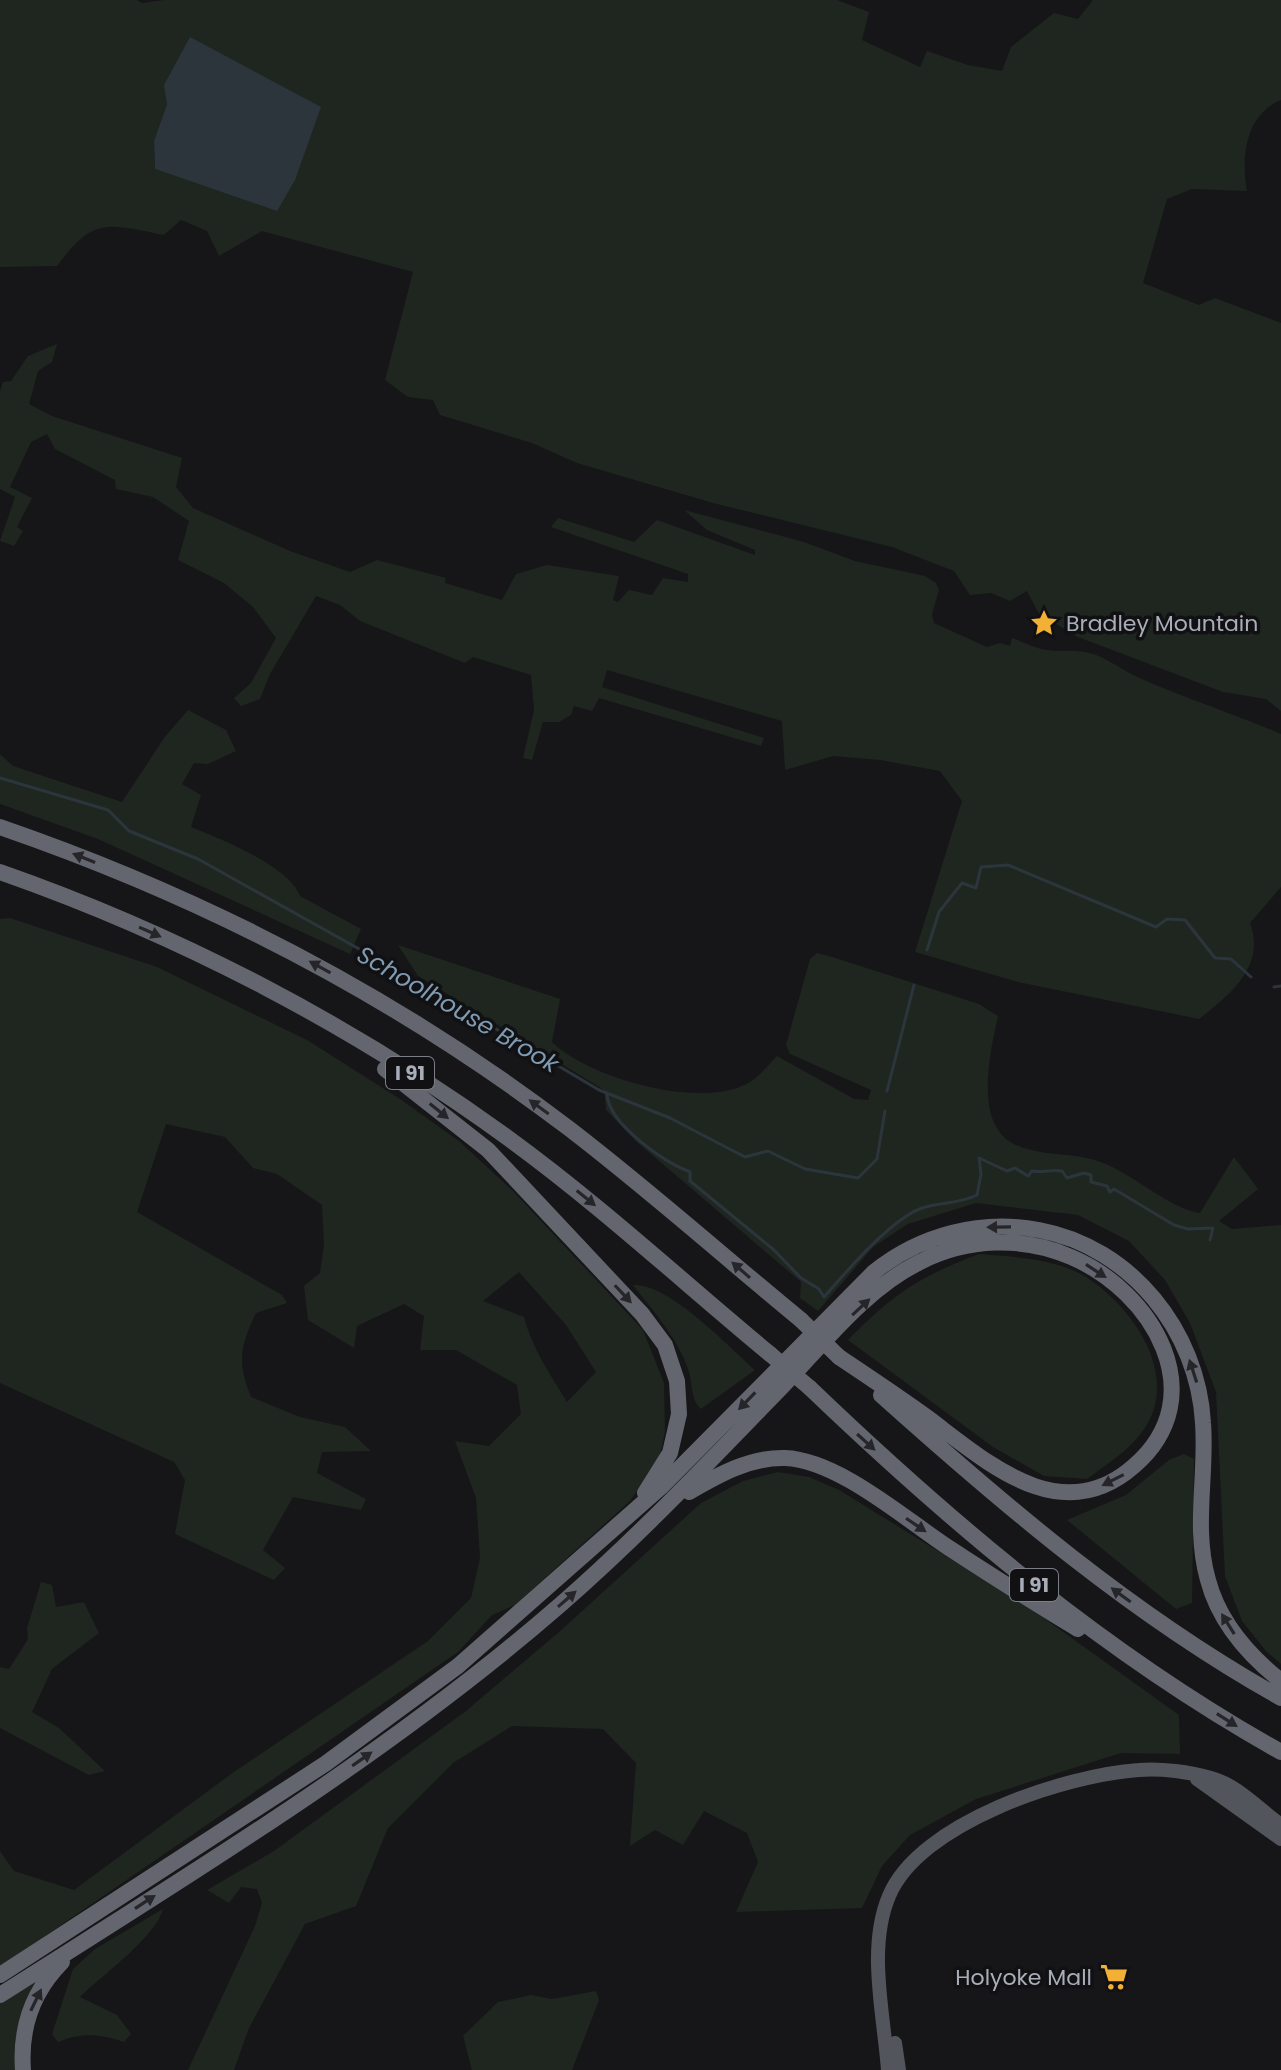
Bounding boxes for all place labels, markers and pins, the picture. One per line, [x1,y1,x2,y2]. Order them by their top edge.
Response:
place icon: Bradley Mountain [1029,608,1059,638]
place label: Bradley Mountain [1066,608,1258,639]
place label: Holyoke Mall [955,1962,1092,1993]
supermarket icon: Holyoke Mall [1099,1962,1129,1992]

